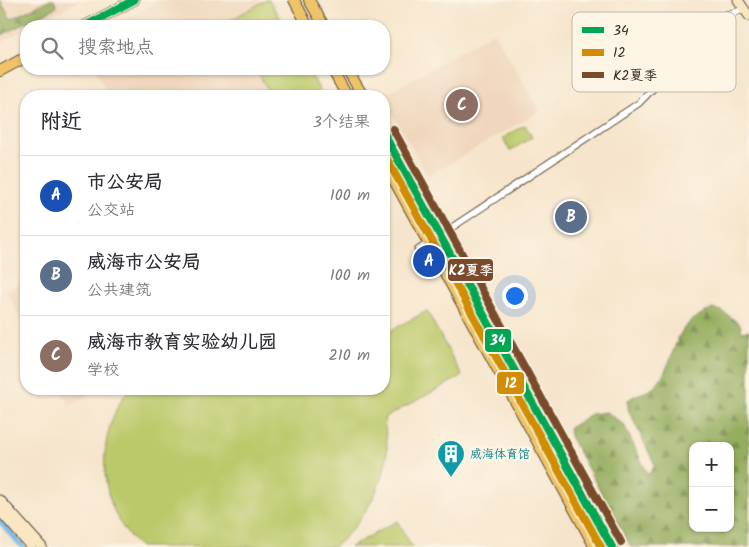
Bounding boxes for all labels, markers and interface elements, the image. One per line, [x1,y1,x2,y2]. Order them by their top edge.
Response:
legend [572,12,736,92]
search box [20,20,390,75]
text: 34 [613,20,629,42]
text: 搜索地点 [78,33,154,63]
icon: search [38,34,66,62]
text: 12 [613,42,626,64]
text: K2夏季 [613,65,657,87]
pin: C [446,86,478,124]
text: 附近 [40,106,82,139]
text: 3个结果 [313,110,370,135]
text: 市公安局 [87,168,163,198]
text: A [51,183,61,208]
text: 100 m [330,183,370,208]
text: 公交站 [87,198,135,223]
pin: B [555,198,587,236]
pin: A [413,242,445,280]
text: 威海市公安局 [87,248,201,278]
line badge: K2夏季 [447,258,494,282]
text: K2夏季 [449,260,493,282]
text: B [51,263,61,288]
text: 100 m [330,263,370,288]
text: 公共建筑 [87,278,151,303]
your location [502,283,528,309]
text: 威海市教育实验幼儿园 [87,328,277,358]
line badge: 34 [484,328,512,353]
text: 34 [489,330,506,352]
text: C [51,343,61,368]
text: 210 m [329,343,370,368]
text: 学校 [87,358,119,383]
line badge: 12 [496,371,525,395]
text: 12 [505,373,517,395]
building icon: 威海体育馆 [436,439,466,478]
map controls [689,442,734,532]
button: + [689,442,734,487]
place label: 威海体育馆 [470,445,530,464]
button: − [689,487,734,532]

